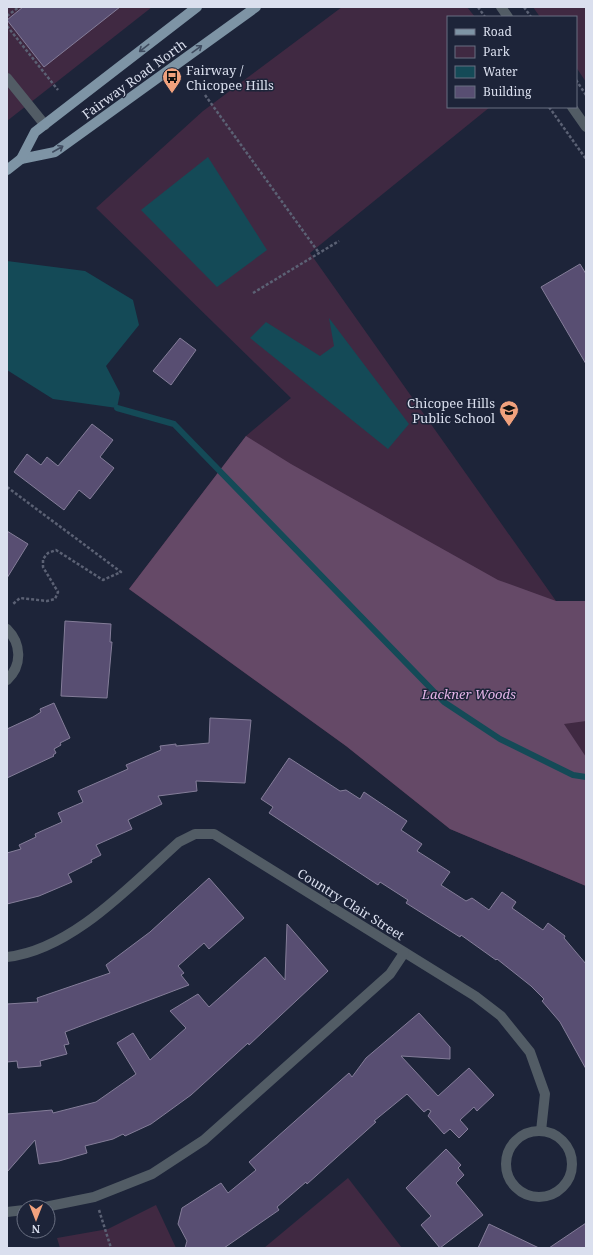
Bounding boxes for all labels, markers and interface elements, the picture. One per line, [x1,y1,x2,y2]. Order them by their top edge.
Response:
legend [447,16,577,108]
text: Road [483,23,513,40]
street label: Fairway Road North [78,35,190,123]
text: Park [483,43,511,60]
one-way arrow [138,44,149,52]
one-way arrow [192,45,203,53]
place label: Fairway / Chicopee Hills [186,61,274,94]
text: Water [483,63,518,80]
bus stop icon: Fairway / Chicopee Hills [161,66,183,94]
text: Building [483,83,532,100]
one-way arrow [52,145,64,153]
place label: Chicopee Hills Public School [407,394,495,427]
school or university icon: Chicopee Hills Public School [498,399,520,427]
park label: Lackner Woods [421,685,516,703]
street label: Country Clair Street [294,864,408,944]
north arrow [16,1199,56,1239]
text: N [31,1222,40,1237]

